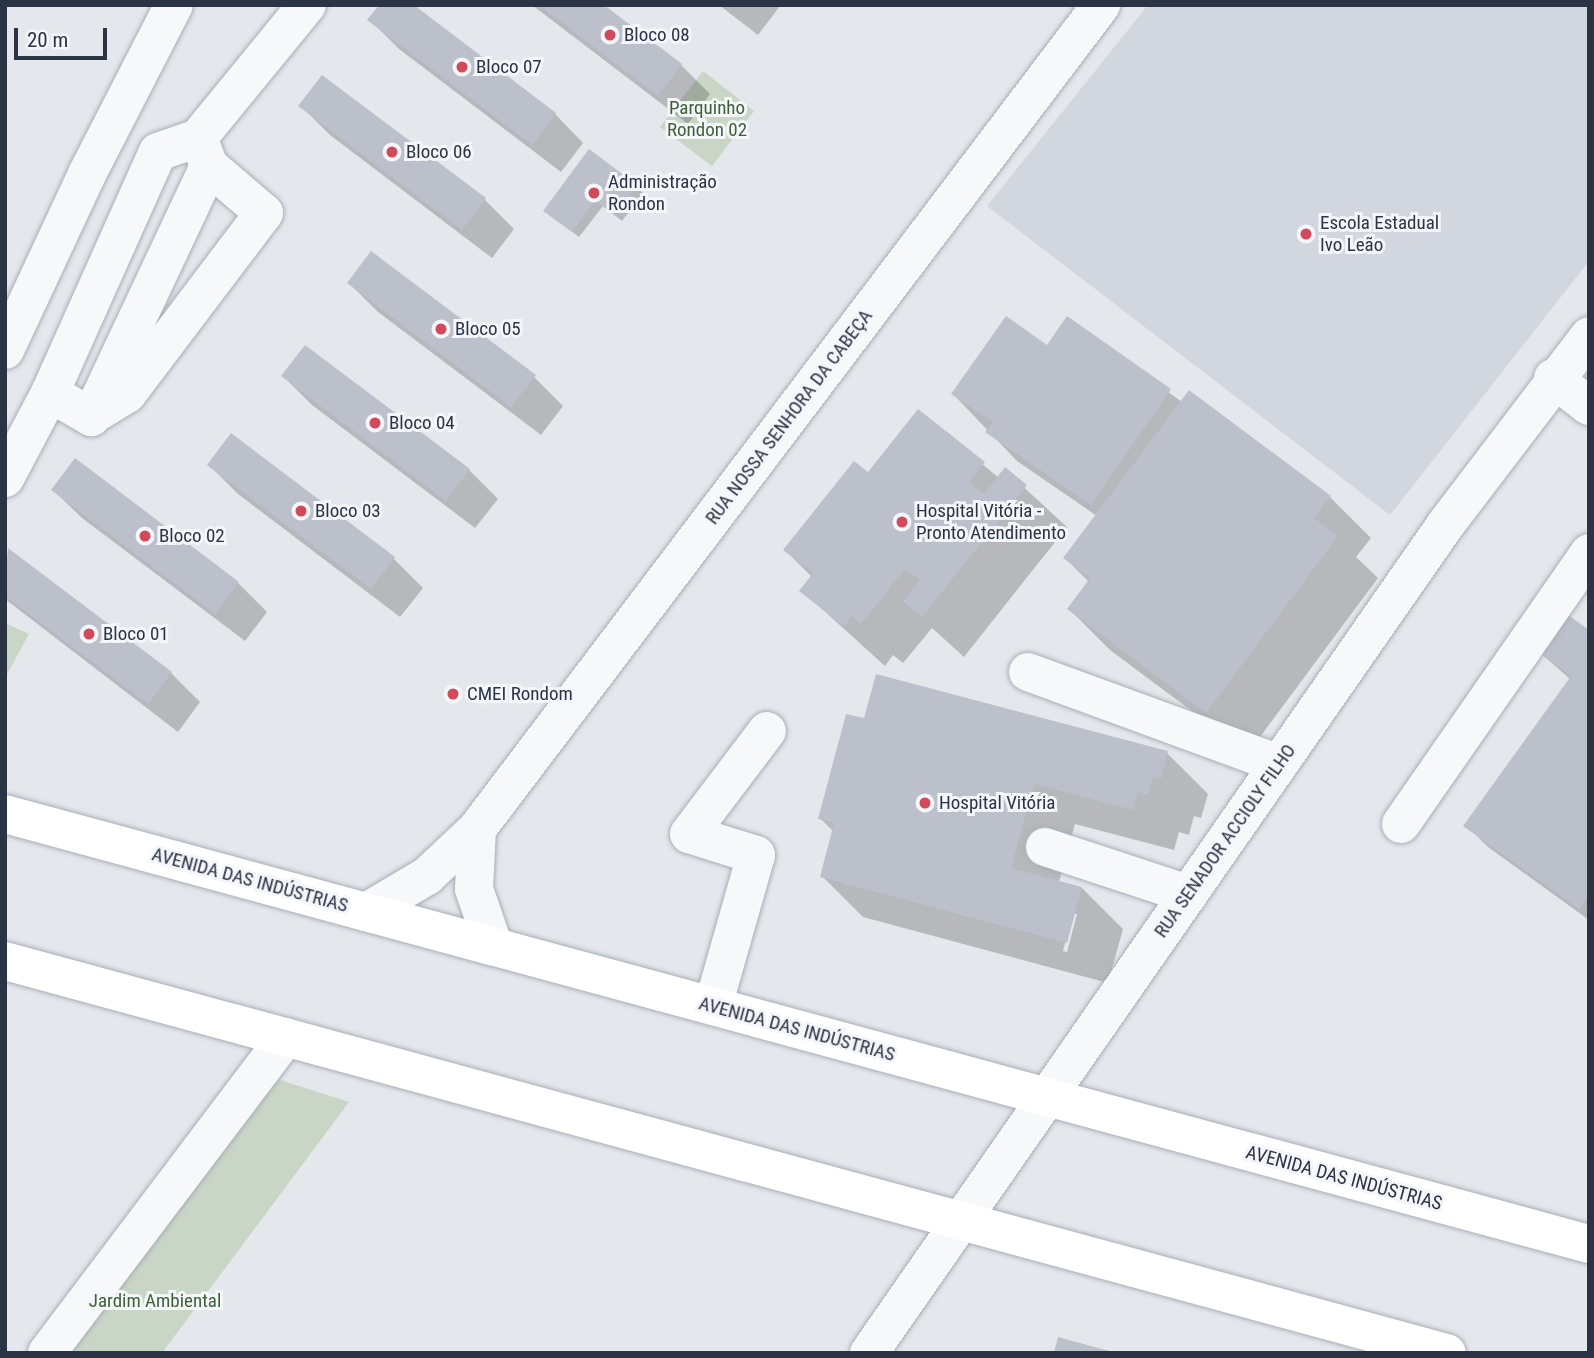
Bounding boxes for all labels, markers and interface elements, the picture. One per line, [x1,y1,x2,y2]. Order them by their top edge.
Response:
scale bar [18,14,110,58]
place label: Bloco 08 [624,24,690,46]
marker: Bloco 08 [602,27,618,43]
text: 20 m [27,28,68,52]
place label: Bloco 07 [476,56,542,78]
marker: Bloco 07 [454,59,470,75]
park label: Parquinho Rondon 02 [667,97,747,141]
place label: Bloco 06 [406,141,472,163]
marker: Bloco 06 [384,144,400,160]
place label: Administração Rondon [608,171,717,215]
marker: Administração Rondon [586,185,602,201]
place label: Escola Estadual Ivo Leão [1320,212,1439,256]
marker: Escola Estadual Ivo Leão [1298,226,1314,242]
street label: RUA NOSSA SENHORA DA CABEÇA [701,305,877,529]
place label: Bloco 05 [455,318,521,340]
marker: Bloco 05 [433,321,449,337]
place label: Bloco 04 [389,412,455,434]
marker: Bloco 04 [367,415,383,431]
place label: Bloco 03 [315,500,381,522]
place label: Hospital Vitória - Pronto Atendimento [916,500,1066,544]
marker: Bloco 03 [293,503,309,519]
marker: Hospital Vitória - Pronto Atendimento [894,514,910,530]
place label: Bloco 02 [159,525,225,547]
marker: Bloco 02 [137,528,153,544]
place label: Bloco 01 [103,623,169,645]
marker: Bloco 01 [81,626,97,642]
place label: CMEI Rondom [467,683,573,705]
marker: CMEI Rondom [445,686,461,702]
street label: RUA SENADOR ACCIOLY FILHO [1150,740,1300,942]
place label: Hospital Vitória [939,792,1055,814]
marker: Hospital Vitória [917,795,933,811]
street label: AVENIDA DAS INDÚSTRIAS [149,843,351,917]
street label: AVENIDA DAS INDÚSTRIAS [696,992,898,1066]
street label: AVENIDA DAS INDÚSTRIAS [1243,1141,1445,1215]
park label: Jardim Ambiental [89,1290,221,1312]

